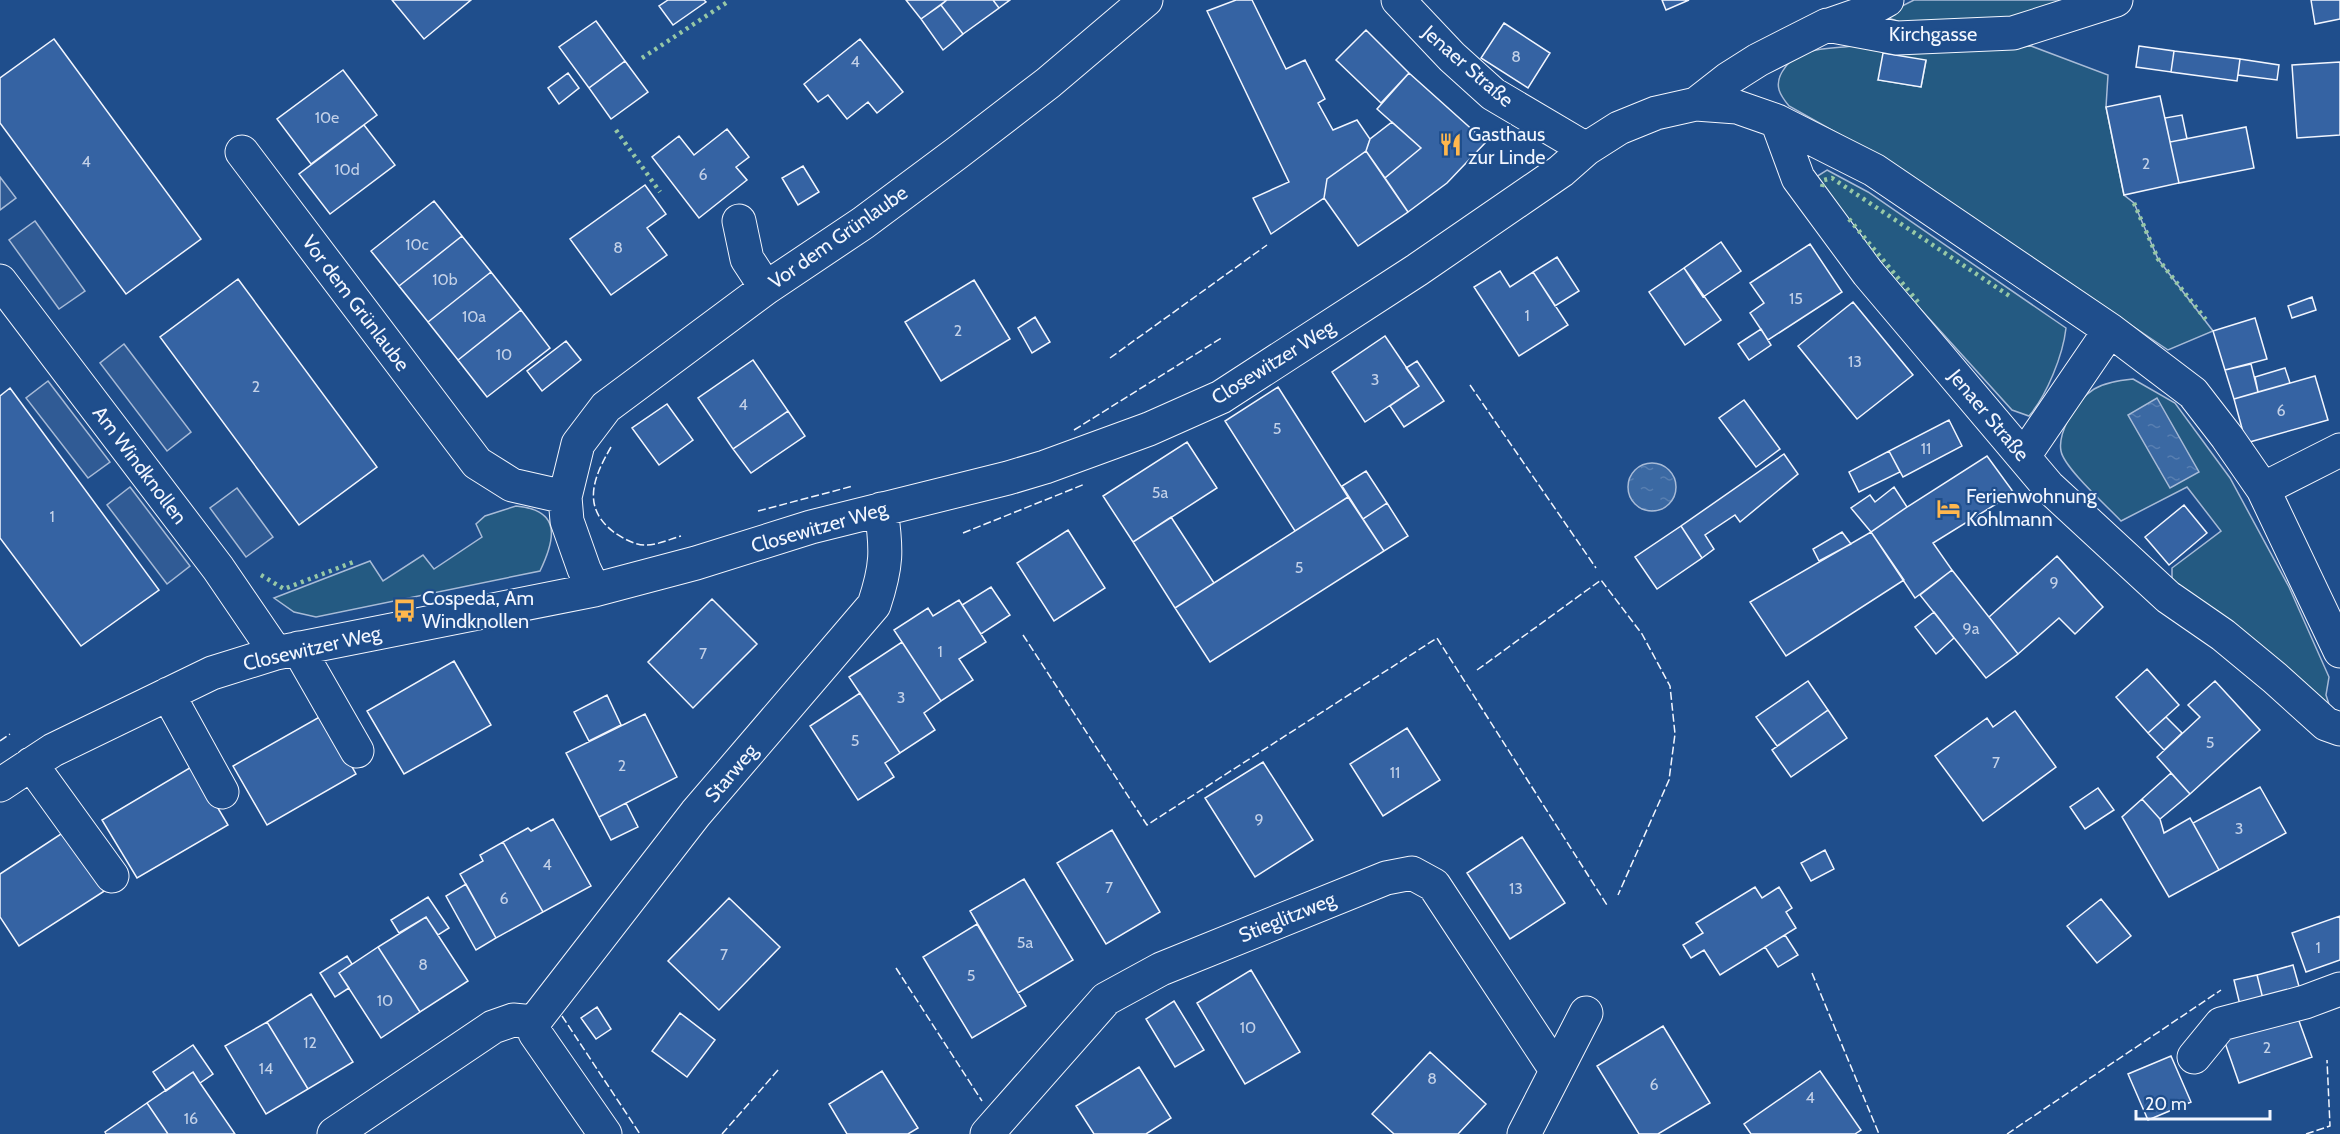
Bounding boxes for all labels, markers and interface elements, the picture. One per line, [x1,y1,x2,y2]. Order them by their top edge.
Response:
street label: Jenaer Straße [1417,19,1518,112]
street label: Kirchgasse [1889,22,1977,46]
house number: 8 [1511,47,1521,66]
house number: 4 [850,52,860,71]
house number: 10e [315,108,339,127]
place label: Gasthaus zur Linde [1468,122,1546,169]
restaurant icon: Gasthaus zur Linde [1437,132,1463,158]
house number: 4 [81,152,91,171]
house number: 2 [2142,154,2150,173]
house number: 10d [334,160,360,179]
house number: 6 [698,165,708,184]
street label: Vor dem Grünlaube [764,180,912,294]
street label: Vor dem Grünlaube [297,230,415,376]
house number: 10c [405,235,429,254]
house number: 8 [613,238,623,257]
house number: 10b [432,270,458,289]
house number: 15 [1789,289,1803,308]
house number: 1 [1524,306,1530,325]
house number: 10a [462,307,486,326]
street label: Closewitzer Weg [1207,314,1340,409]
house number: 2 [954,321,962,340]
house number: 10 [496,345,512,364]
house number: 13 [1848,352,1862,371]
street label: Jenaer Straße [1943,363,2034,466]
house number: 3 [1371,370,1379,389]
house number: 2 [252,377,260,396]
house number: 4 [738,395,748,414]
street label: Am Windknollen [88,401,192,529]
house number: 6 [2276,401,2286,420]
house number: 5 [1273,419,1281,438]
house number: 11 [1921,439,1931,458]
house number: 5a [1152,483,1168,502]
place label: Ferienwohnung Kohlmann [1966,484,2098,531]
hotel icon: Ferienwohnung Kohlmann [1935,495,1961,521]
street label: Closewitzer Weg [748,496,891,558]
house number: 1 [49,507,55,526]
house number: 5 [1295,558,1303,577]
house number: 9 [2049,573,2059,592]
place label: Cospeda, Am Windknollen [422,586,534,633]
bus stop icon: Cospeda, Am Windknollen [391,597,417,623]
house number: 9a [1963,619,1980,638]
street label: Closewitzer Weg [241,620,384,676]
house number: 1 [937,642,943,661]
house number: 7 [699,644,707,663]
house number: 3 [897,688,905,707]
house number: 5 [851,731,859,750]
house number: 5 [2206,733,2214,752]
street label: Starweg [700,738,763,807]
house number: 7 [1992,753,2000,772]
house number: 2 [618,756,626,775]
house number: 11 [1390,763,1400,782]
house number: 9 [1254,810,1264,829]
house number: 3 [2235,819,2243,838]
house number: 4 [542,855,552,874]
house number: 7 [1105,878,1113,897]
house number: 13 [1509,879,1523,898]
street label: Stieglitzweg [1235,886,1340,947]
house number: 6 [499,889,509,908]
house number: 5a [1017,933,1033,952]
house number: 1 [2315,938,2321,957]
house number: 7 [720,945,728,964]
house number: 8 [418,955,428,974]
house number: 5 [967,966,975,985]
house number: 10 [377,991,393,1010]
house number: 10 [1240,1018,1256,1037]
house number: 12 [303,1033,317,1052]
house number: 2 [2263,1038,2271,1057]
house number: 14 [259,1059,273,1078]
house number: 8 [1427,1069,1437,1088]
house number: 6 [1649,1075,1659,1094]
scale bar [2136,1083,2270,1121]
house number: 4 [1805,1088,1815,1107]
text: 20 m [2145,1093,2187,1115]
house number: 16 [184,1109,198,1128]

